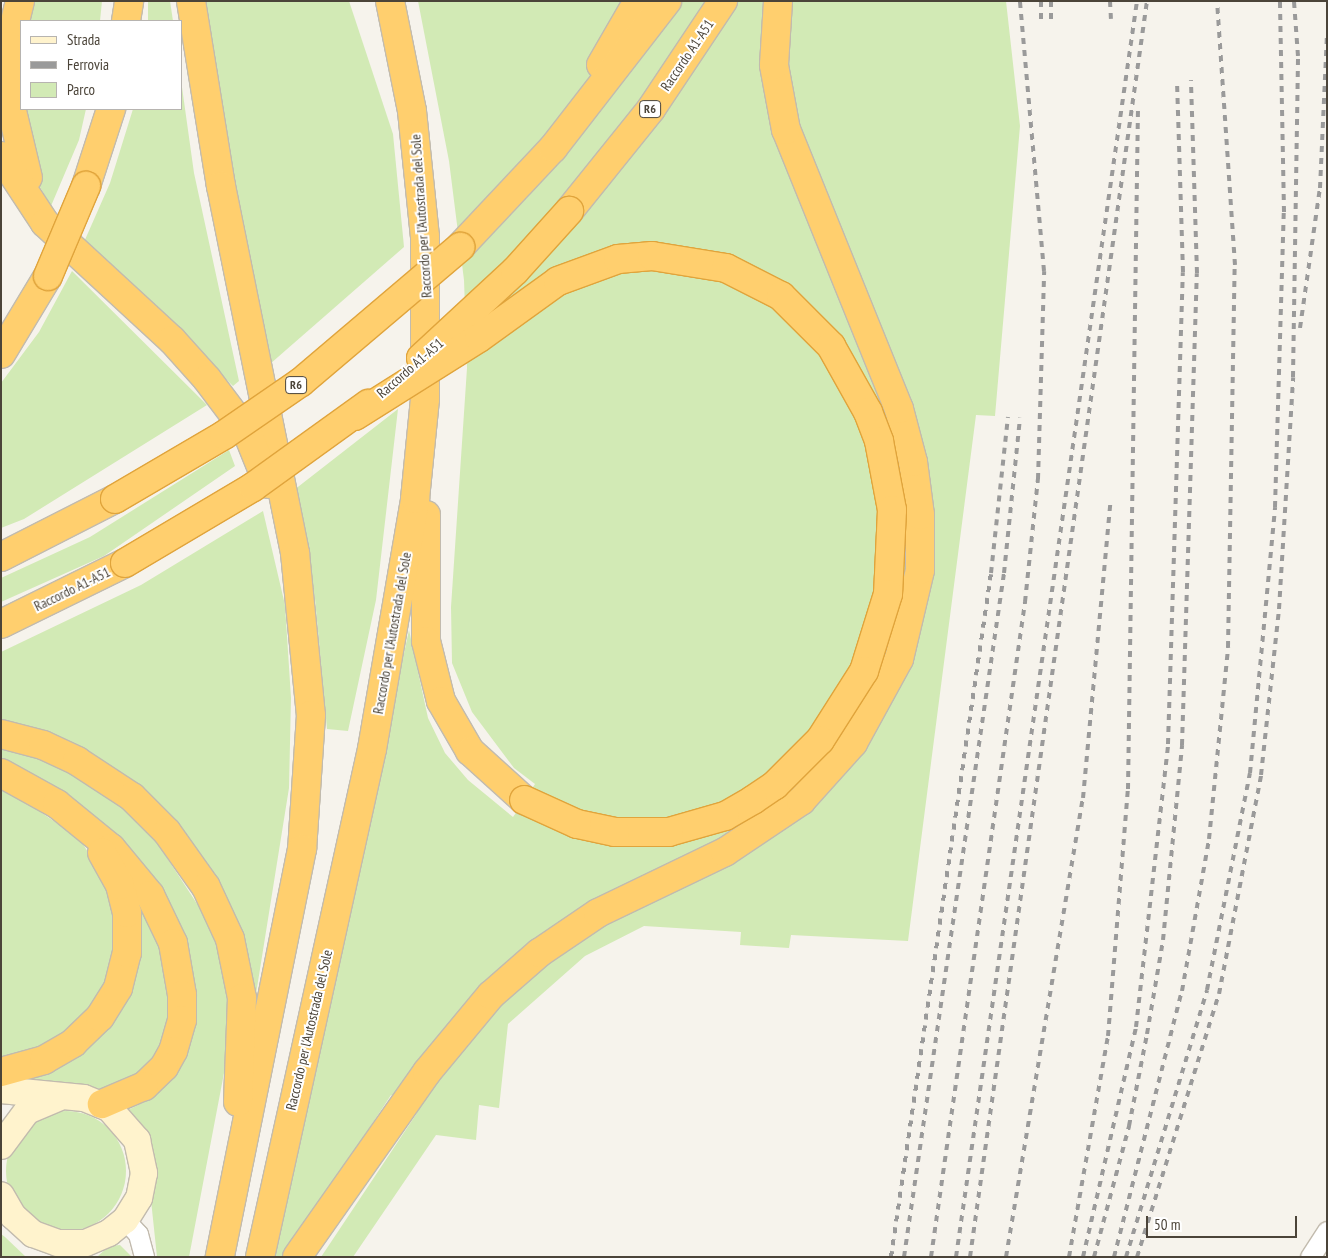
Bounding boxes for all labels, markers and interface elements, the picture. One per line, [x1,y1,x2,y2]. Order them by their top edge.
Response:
street label: Raccordo A1-A51 [657,16,717,94]
legend [20,20,182,110]
text: Strada [67,30,100,49]
text: Ferrovia [67,55,109,74]
text: Parco [67,80,95,99]
road number: R6 [639,100,661,118]
street label: Raccordo per l'Autostrada del Sole [407,134,435,298]
street label: Raccordo A1-A51 [373,334,447,402]
road number: R6 [285,376,307,394]
street label: Raccordo per l'Autostrada del Sole [369,551,415,715]
street label: Raccordo A1-A51 [31,563,113,615]
street label: Raccordo per l'Autostrada del Sole [282,948,336,1112]
scale bar [1148,1206,1299,1238]
text: 50 m [1154,1215,1180,1234]

